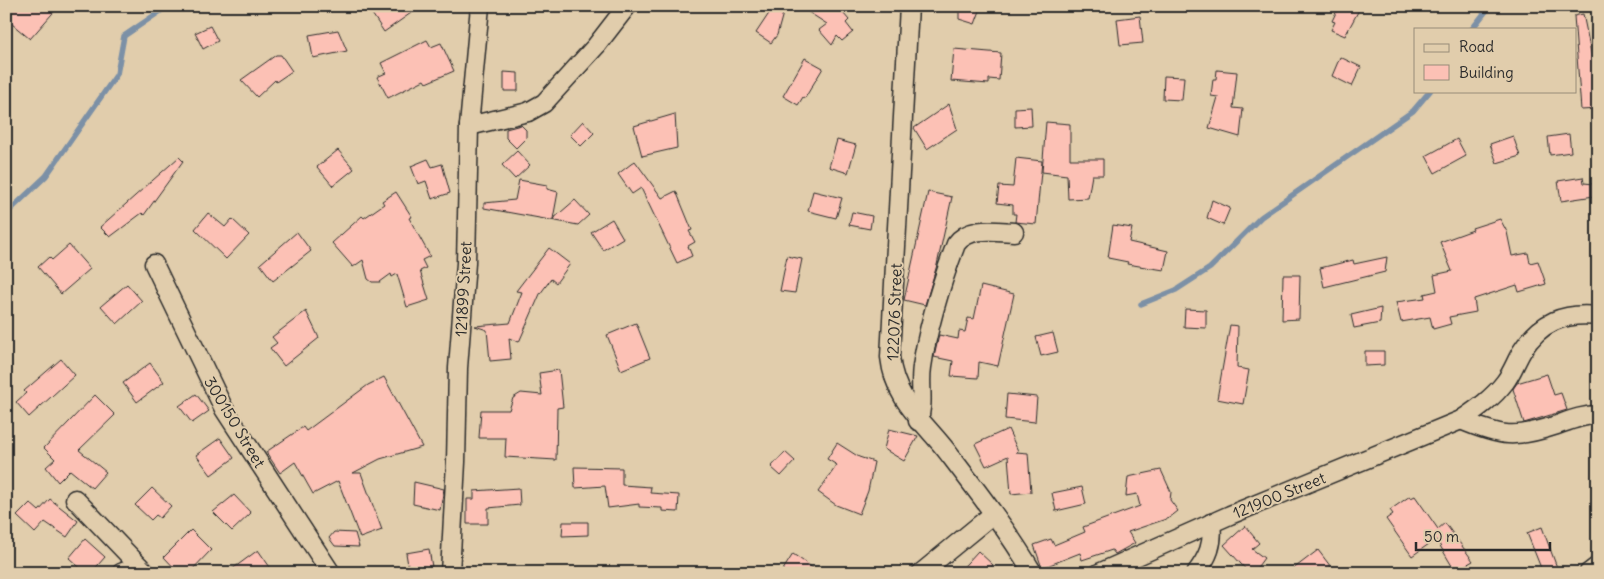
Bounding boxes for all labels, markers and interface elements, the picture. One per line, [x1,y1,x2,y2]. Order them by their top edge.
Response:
legend [1414,28,1576,92]
text: Road [1459,37,1494,56]
text: Building [1459,63,1514,82]
street label: 121899 Street [451,240,476,337]
street label: 122076 Street [882,262,906,361]
street label: 300150 Street [200,373,270,472]
street label: 121900 Street [1230,467,1329,523]
scale bar [1416,519,1550,551]
text: 50 m [1424,527,1459,546]

